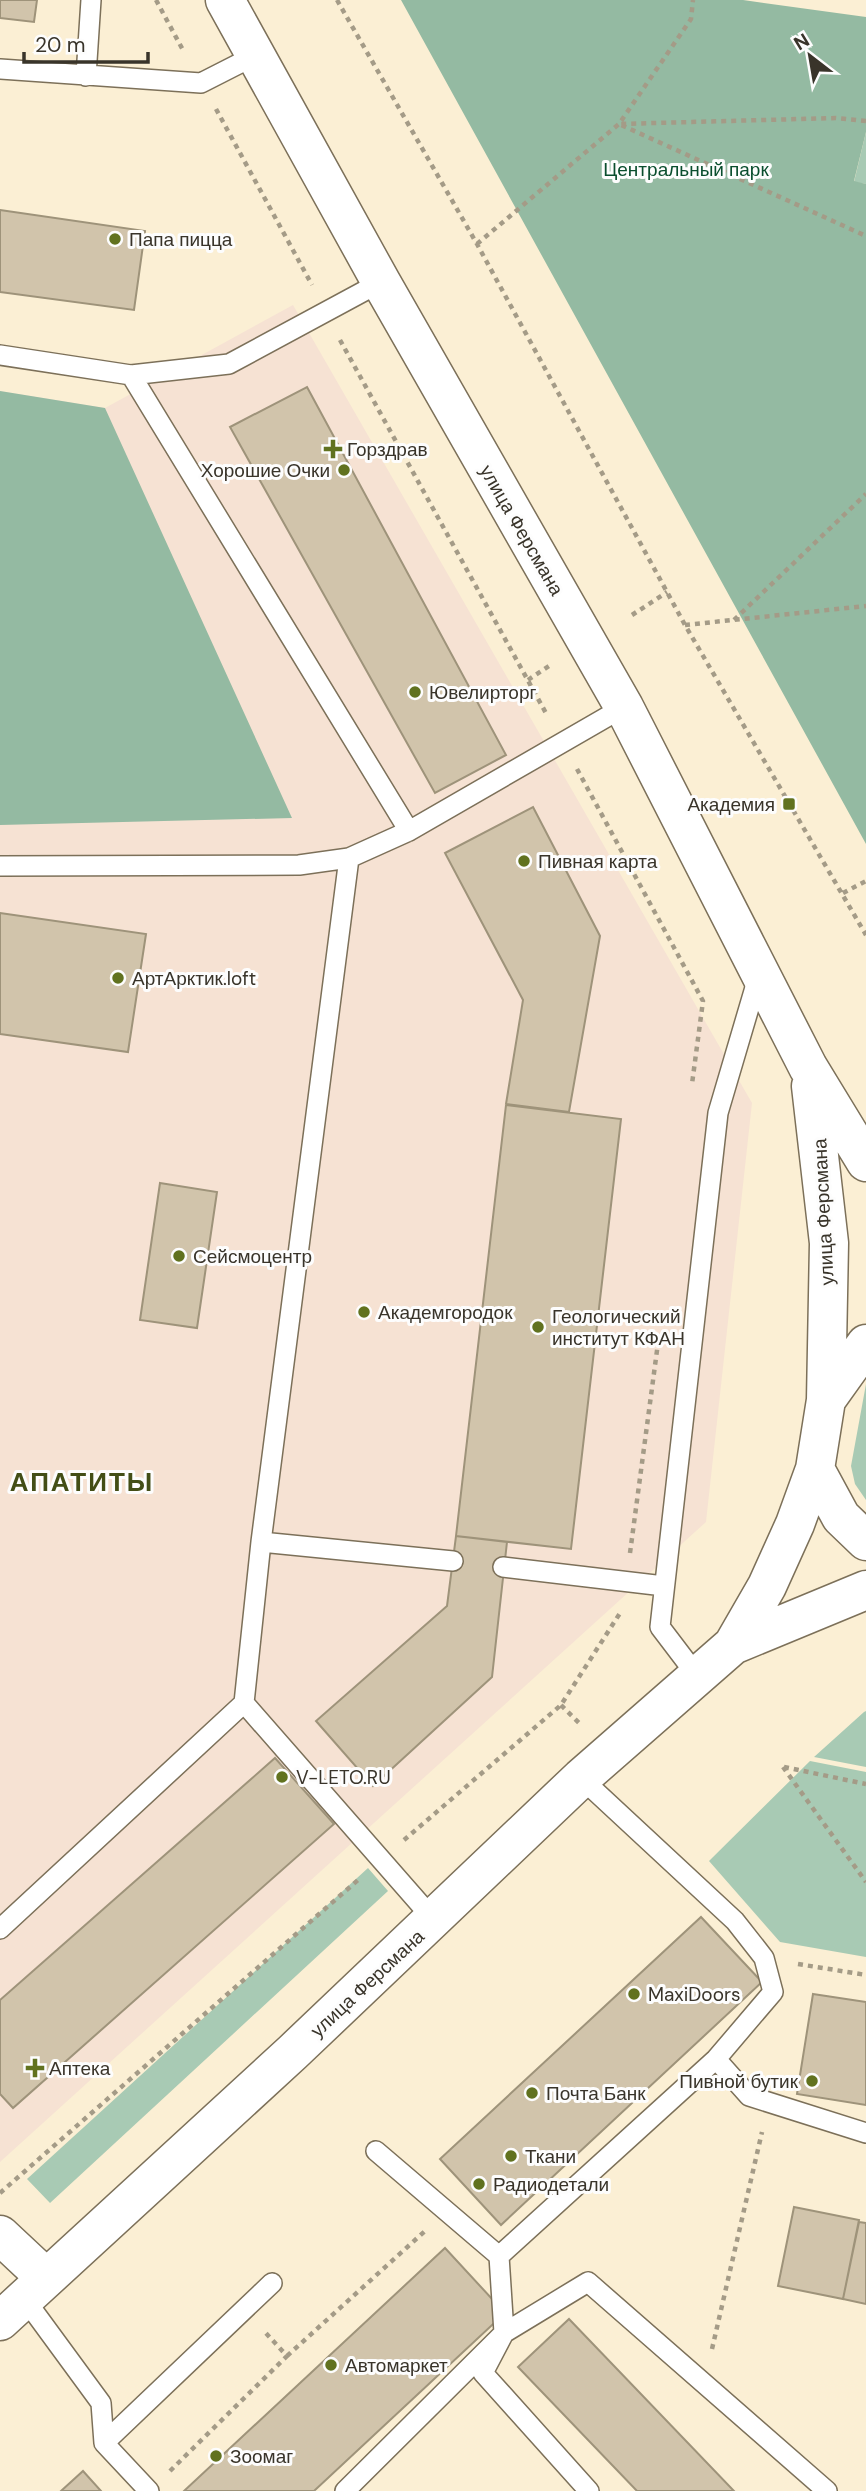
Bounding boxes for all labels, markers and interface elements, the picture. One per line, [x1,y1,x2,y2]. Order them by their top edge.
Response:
scale bar [24,21,149,65]
north arrow [775,21,845,91]
text: N [789,28,814,56]
text: 20 m [35,31,86,59]
park label: Центральный парк [603,157,769,182]
place label: Папа пицца [129,227,233,252]
marker: Папа пицца [107,231,123,247]
place label: Горздрав [347,437,428,462]
marker: Горздрав [325,441,341,457]
place label: Хорошие Очки [201,458,330,483]
street label: улица Ферсмана [474,460,569,601]
marker: Хорошие Очки [336,462,352,478]
place label: Ювелирторг [429,680,536,705]
marker: Ювелирторг [407,684,423,700]
place label: Академия [687,792,775,817]
marker: Академия [781,796,797,812]
place label: Пивная карта [538,849,658,874]
marker: Пивная карта [516,853,532,869]
place label: АртАрктик.loft [132,966,256,991]
marker: АртАрктик.loft [110,970,126,986]
street label: улица Ферсмана [807,1137,840,1286]
place label: Сейсмоцентр [193,1244,312,1269]
marker: Сейсмоцентр [171,1248,187,1264]
place label: Академгородок [378,1300,513,1325]
marker: Академгородок [356,1304,372,1320]
place label: Геологический институт КФАН [552,1304,685,1351]
marker: Геологический институт КФАН [530,1319,546,1335]
district label: АПАТИТЫ [10,1465,154,1499]
place label: V-LETO.RU [296,1765,391,1790]
marker: V-LETO.RU [274,1769,290,1785]
street label: улица Ферсмана [305,1924,430,2043]
place label: MaxiDoors [648,1982,740,2007]
marker: MaxiDoors [626,1986,642,2002]
place label: Аптека [49,2056,111,2081]
marker: Аптека [27,2060,43,2076]
place label: Пивной бутик [679,2069,799,2094]
marker: Пивной бутик [804,2073,820,2089]
place label: Почта Банк [546,2081,646,2106]
marker: Почта Банк [524,2085,540,2101]
place label: Ткани [525,2144,576,2169]
marker: Ткани [503,2148,519,2164]
place label: Радиодетали [493,2172,609,2197]
marker: Радиодетали [471,2176,487,2192]
place label: Автомаркет [345,2353,448,2378]
marker: Автомаркет [323,2357,339,2373]
place label: Зоомаг [230,2444,293,2469]
marker: Зоомаг [208,2448,224,2464]

